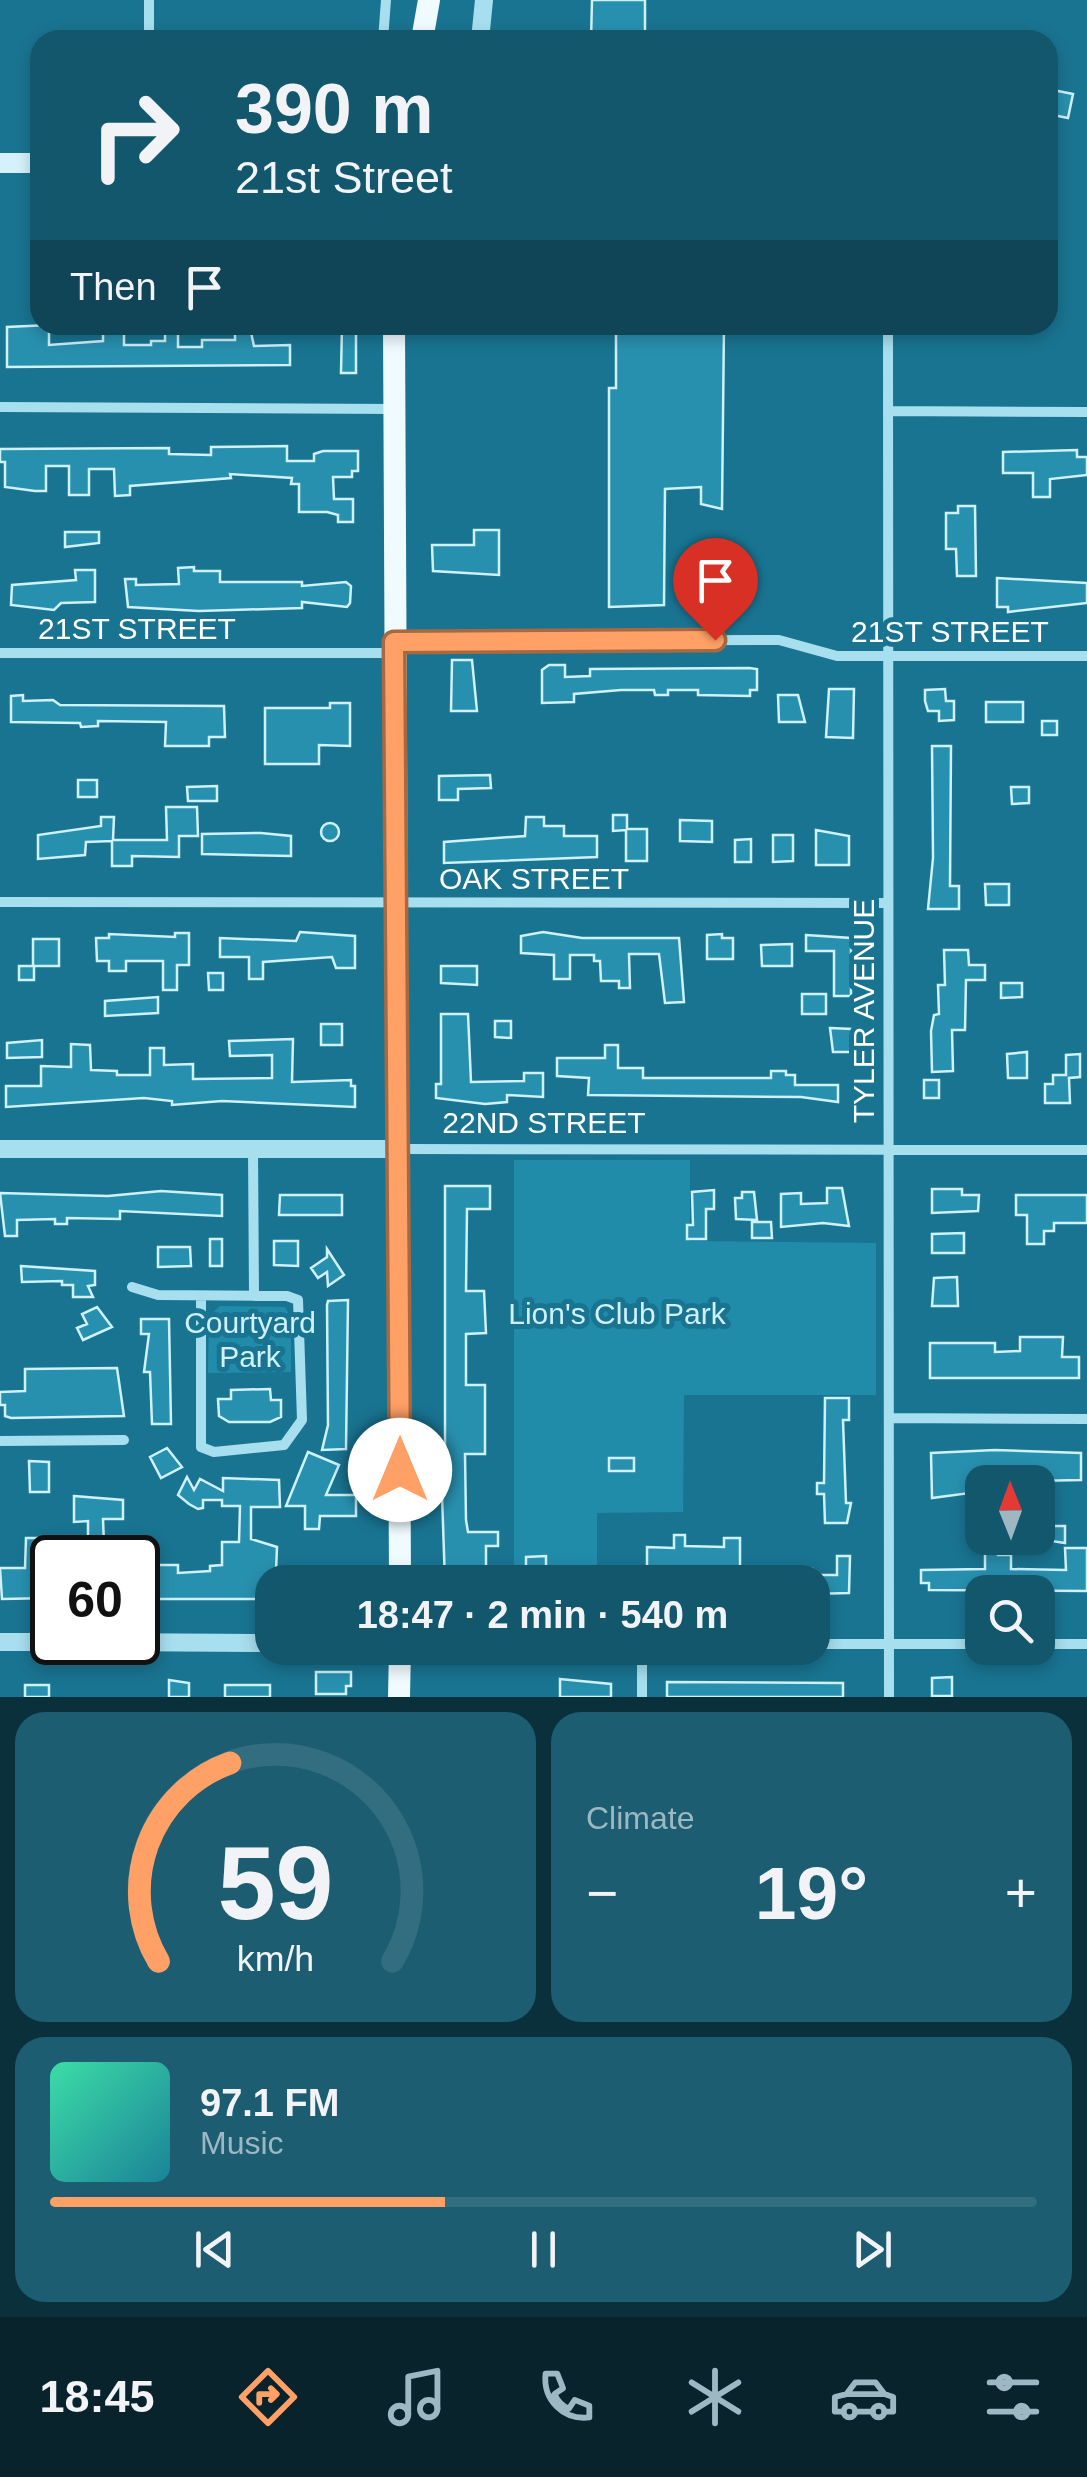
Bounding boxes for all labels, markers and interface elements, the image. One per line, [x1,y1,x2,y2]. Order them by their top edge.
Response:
icon: right [70,70,200,200]
text: 390 m [235,70,433,148]
text: 21st Street [235,152,453,203]
icon: arrive [177,260,232,315]
text: Then [70,266,157,308]
pin [673,538,758,641]
icon: arrive [688,553,743,608]
street label: 21ST STREET [38,612,236,645]
street label: 21ST STREET [851,615,1049,648]
street label: OAK STREET [439,862,629,895]
street label: TYLER AVENUE [847,899,880,1123]
street label: 22ND STREET [442,1106,646,1139]
park label: Lion's Club Park [508,1297,727,1330]
park label: Courtyard Park [184,1306,316,1373]
position arrow [348,1418,452,1522]
north arrow [965,1465,1055,1555]
map controls [965,1465,1055,1665]
speed limit sign: 60 [30,1535,160,1665]
button: search [965,1575,1055,1665]
text: 18:47 · 2 min · 540 m [357,1594,728,1636]
text: Climate [586,1800,694,1836]
text: 59 [218,1825,333,1941]
text: 19° [755,1851,868,1935]
text: − [586,1862,618,1924]
text: + [1005,1862,1037,1924]
text: km/h [237,1939,314,1979]
text: 97.1 FM [200,2082,339,2124]
text: Music [200,2125,284,2161]
icon: previous [187,2222,242,2277]
icon: pause [516,2222,571,2277]
icon: next [845,2222,900,2277]
icon: directions [233,2362,303,2432]
icon: music [382,2362,452,2432]
icon: phone [531,2362,601,2432]
icon: climate [680,2362,750,2432]
icon: car [829,2362,899,2432]
icon: filters [978,2362,1048,2432]
text: 18:45 [39,2371,155,2422]

